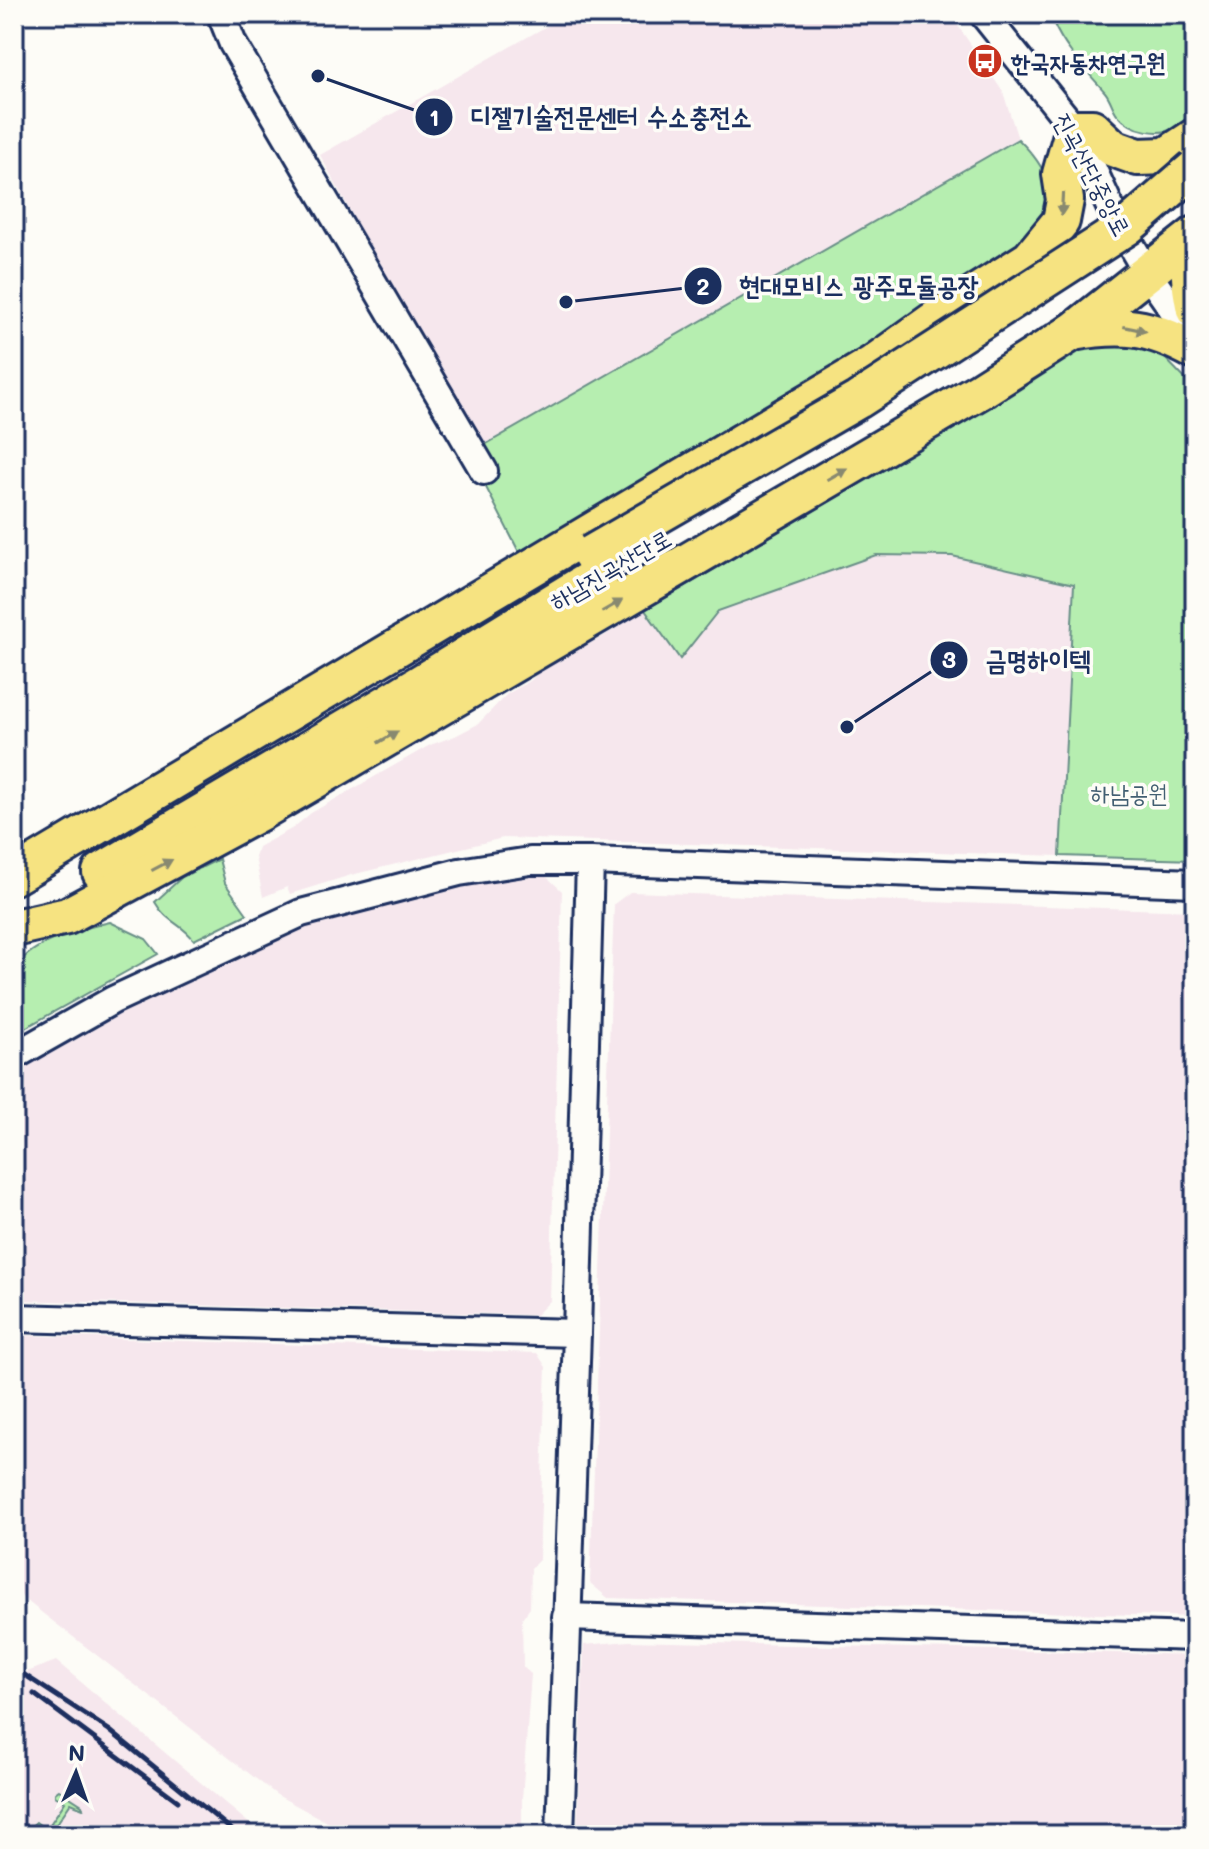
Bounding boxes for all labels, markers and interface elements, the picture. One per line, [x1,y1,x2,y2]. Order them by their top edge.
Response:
bus stop icon: 한국자동차연구원 [966,42,1004,80]
place label: 한국자동차연구원 [1010,46,1166,77]
callout: 디젤기술전문센터 수소충전소 [414,92,768,142]
text: 디젤기술전문센터 수소충전소 [470,99,752,133]
text: 1 [429,101,439,132]
street label: 진곡산단중앙로 [1048,107,1138,241]
one-way arrow [1056,191,1069,217]
callout: 현대모비스 광주모듈공장 [683,261,995,311]
text: 현대모비스 광주모듈공장 [739,268,979,302]
text: 2 [696,270,710,301]
one-way arrow [1122,323,1147,335]
one-way arrow [826,467,848,481]
street label: 하남진곡산단로 [544,522,676,616]
one-way arrow [601,599,623,613]
callout: 금명하이텍 [929,635,1106,685]
text: 금명하이텍 [986,642,1090,676]
text: 3 [942,643,956,674]
one-way arrow [377,730,399,744]
park label: 하남공원 [1090,777,1168,808]
one-way arrow [150,859,173,872]
north arrow [36,1733,116,1813]
text: N [68,1738,86,1767]

